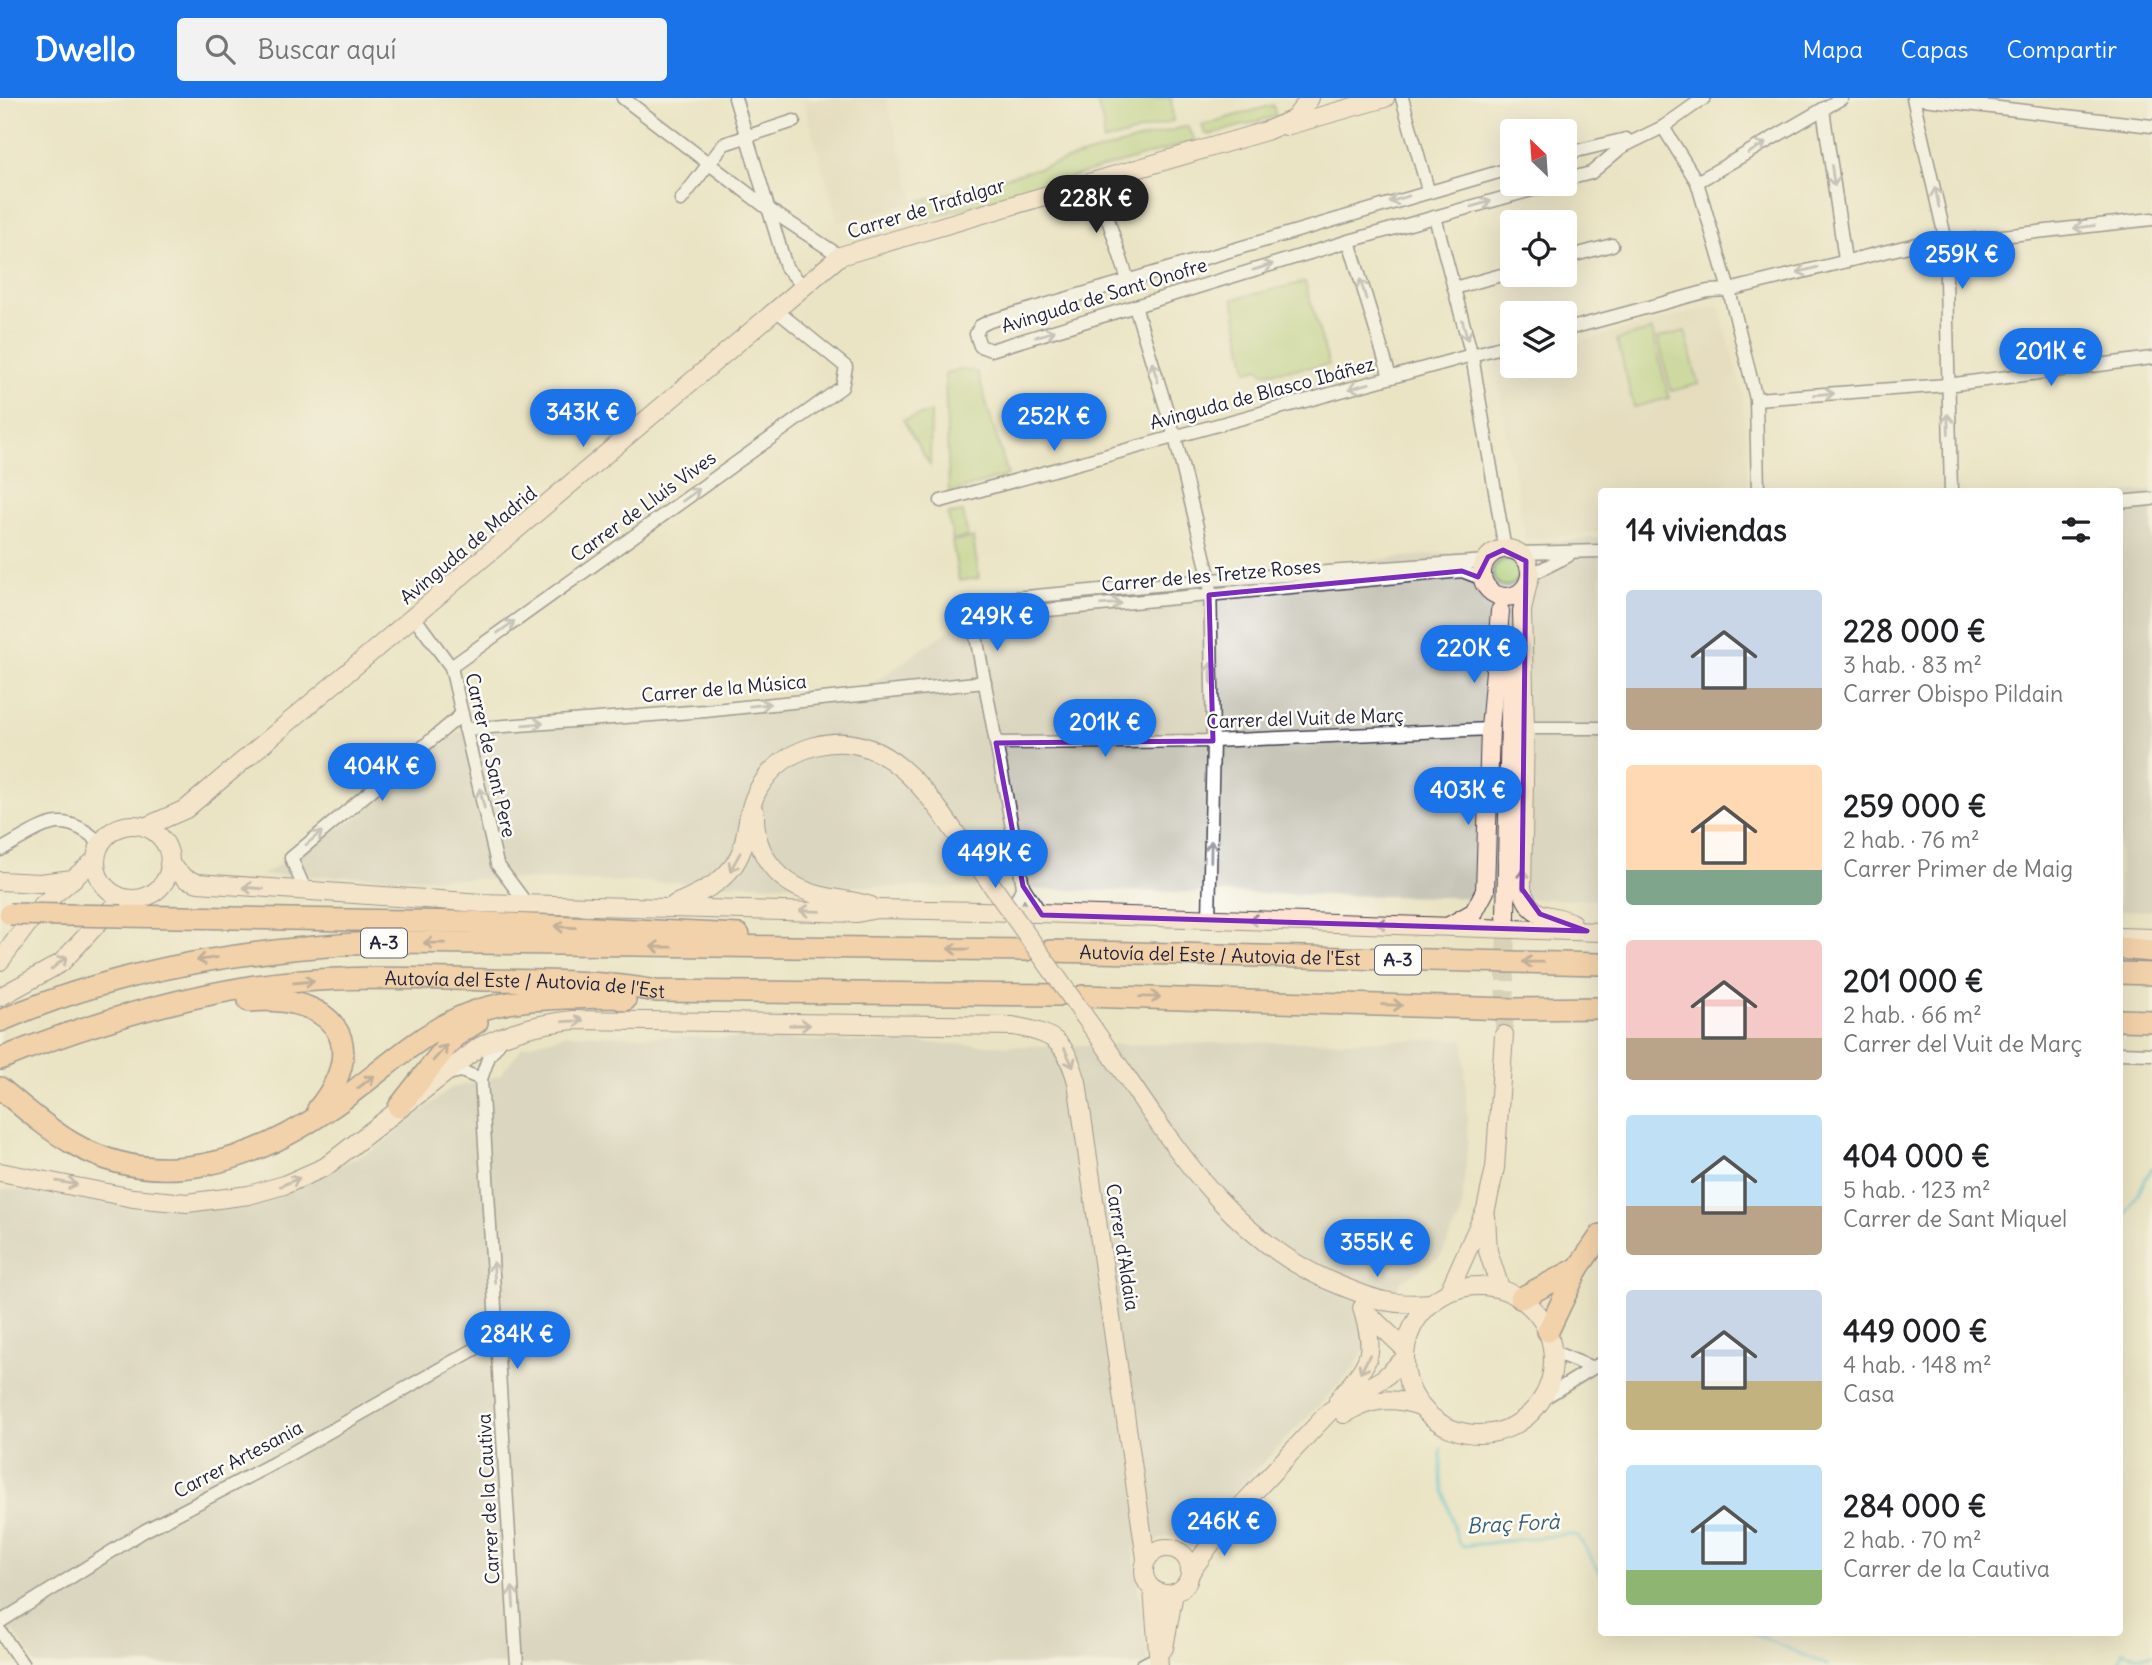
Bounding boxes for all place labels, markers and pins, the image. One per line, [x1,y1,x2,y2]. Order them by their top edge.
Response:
pin: 228K € [1039,176,1153,235]
pin: 259K € [1905,232,2019,291]
pin: 201K € [1994,328,2108,388]
pin: 343K € [526,390,640,449]
pin: 252K € [997,394,1111,453]
pin: 249K € [940,594,1054,653]
pin: 220K € [1417,626,1531,685]
pin: 201K € [1048,700,1162,759]
pin: 404K € [325,744,439,803]
pin: 403K € [1411,768,1525,827]
pin: 449K € [938,830,1052,890]
pin: 355K € [1320,1220,1434,1279]
pin: 284K € [460,1312,574,1371]
pin: 246K € [1167,1498,1281,1558]

